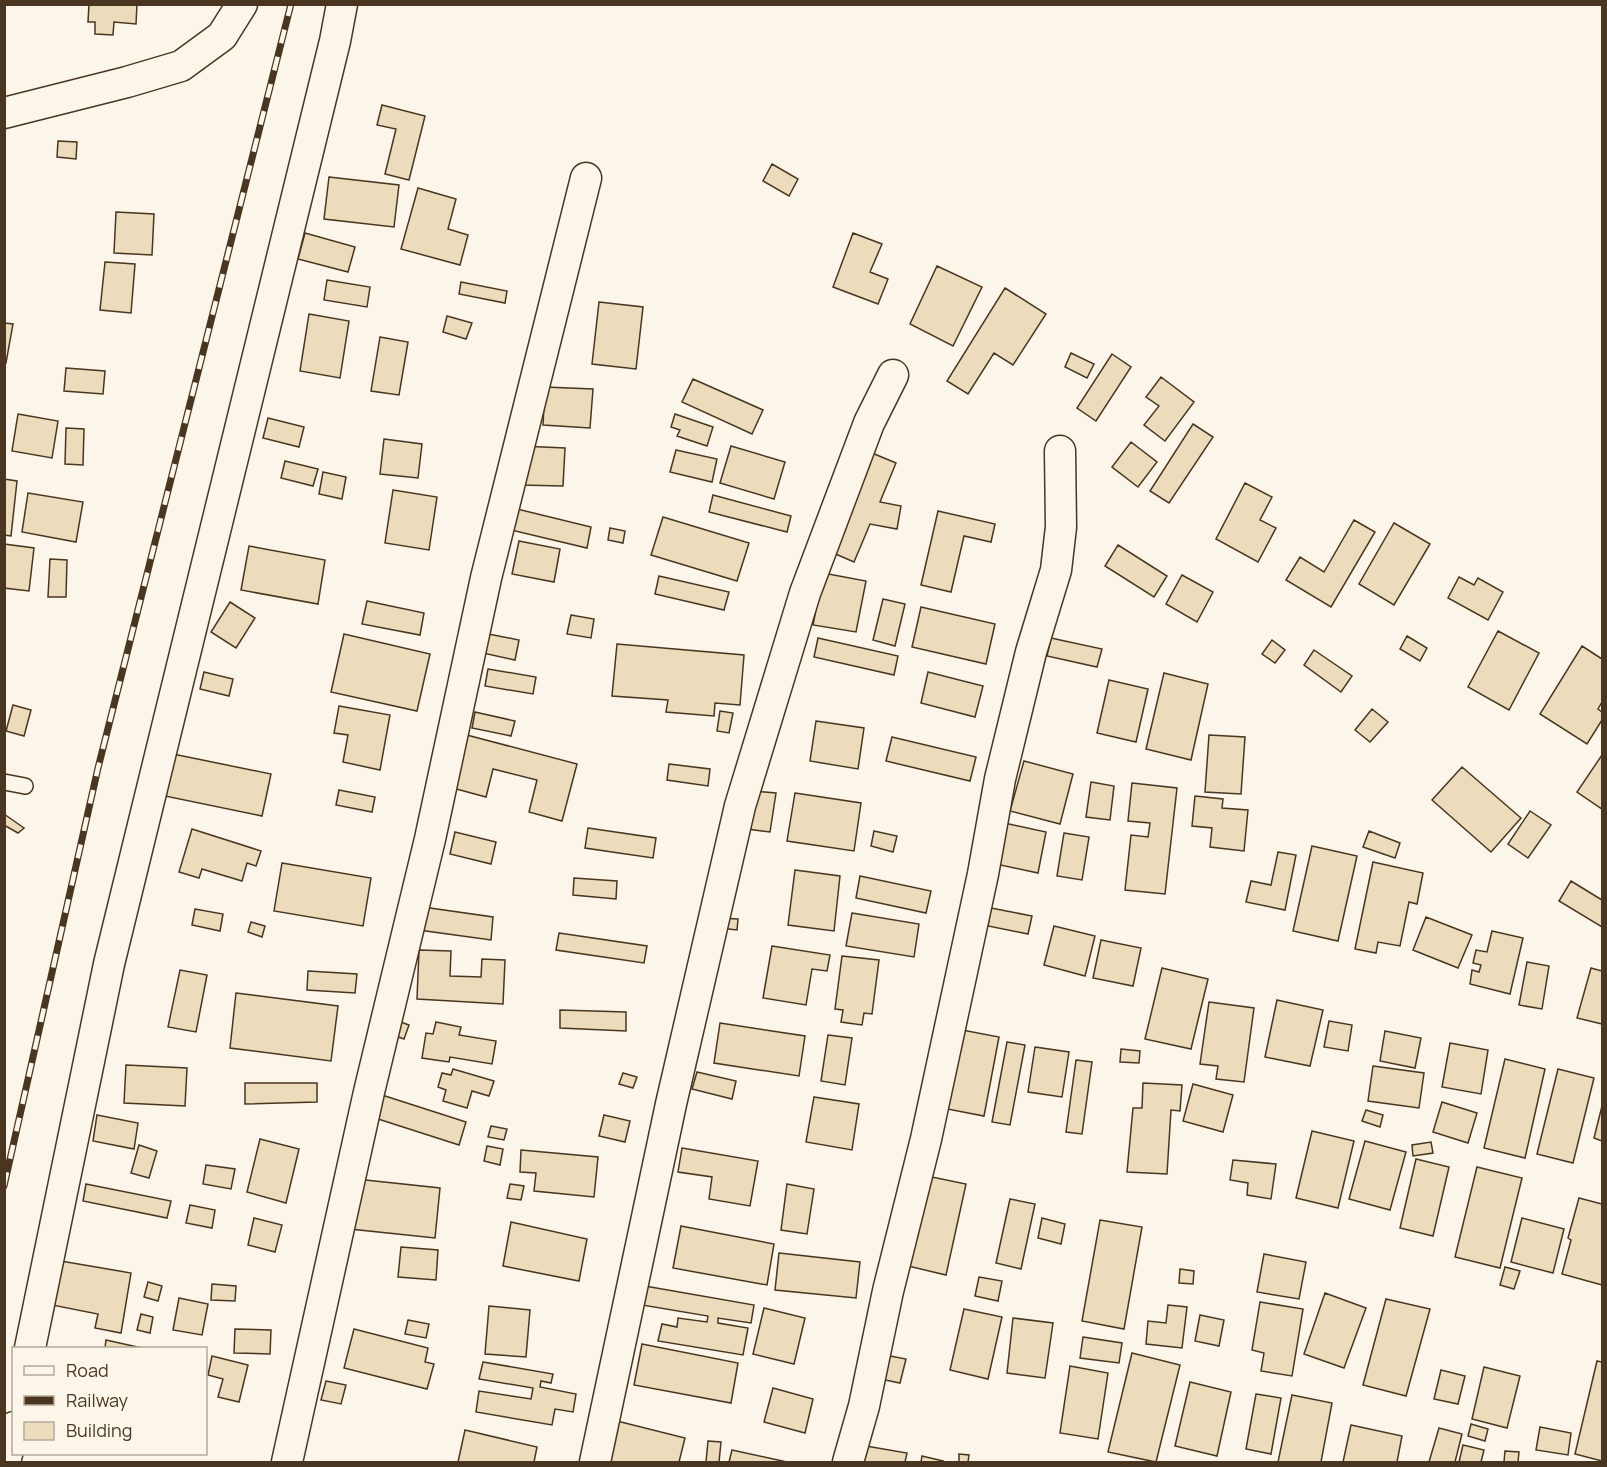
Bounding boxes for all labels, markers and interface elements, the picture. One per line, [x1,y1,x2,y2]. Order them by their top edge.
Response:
legend [12,1347,207,1455]
text: Road [66,1358,109,1382]
text: Railway [66,1388,128,1412]
text: Building [66,1418,132,1442]

